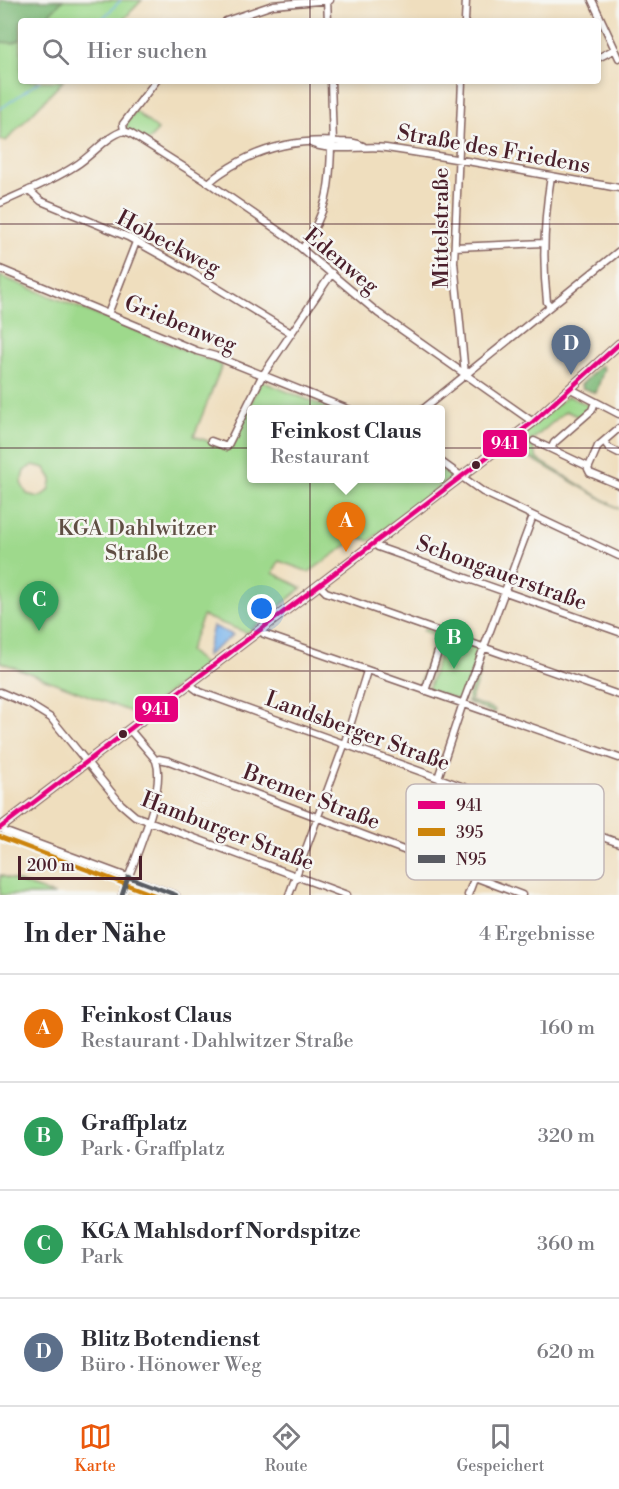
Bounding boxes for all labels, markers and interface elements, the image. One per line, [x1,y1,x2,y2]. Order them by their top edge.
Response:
search box [18,18,601,84]
icon: search [39,35,72,68]
text: Hier suchen [87,38,207,65]
street label: Straße des Friedens [395,119,592,180]
street label: Mittelstraße [428,167,455,289]
street label: Hobeckweg [112,205,225,282]
street label: Edenweg [298,222,384,301]
street label: Griebenweg [120,290,241,359]
pin: D [552,326,590,375]
popup [247,405,445,483]
text: Feinkost Claus [271,418,421,445]
line badge: 941 [482,429,528,458]
text: 941 [491,434,519,454]
text: Restaurant [271,445,370,470]
unlabelled marker [470,459,482,471]
pin: A [326,502,366,552]
park label: KGA Dahlwitzer Straße [57,515,217,567]
street label: Schongauerstraße [413,530,590,617]
pin: C [20,582,58,631]
your location [247,594,276,623]
pin: B [434,620,474,669]
street label: Landsberger Straße [261,685,454,777]
line badge: 941 [134,695,179,723]
text: 941 [142,700,170,720]
unlabelled marker [117,728,129,740]
street label: Bremer Straße [238,759,384,836]
legend [406,784,604,880]
street label: Hamburger Straße [137,786,318,877]
text: 941 [456,796,482,816]
text: 395 [456,823,484,843]
text: N95 [456,850,487,870]
scale bar [18,853,142,880]
text: 200 m [27,856,75,876]
text: In der Nähe [24,918,166,950]
text: 4 Ergebnisse [479,922,595,947]
text: Feinkost Claus [81,1002,232,1029]
text: A [36,1016,51,1041]
text: 160 m [540,1016,595,1041]
text: Restaurant · Dahlwitzer Straße [81,1029,354,1054]
text: Graffplatz [81,1110,187,1137]
text: B [36,1124,51,1149]
text: 320 m [538,1124,595,1149]
text: Park · Graffplatz [81,1137,225,1162]
text: KGA Mahlsdorf Nordspitze [81,1218,361,1245]
text: C [36,1232,51,1257]
text: 360 m [537,1232,595,1257]
text: Park [81,1245,123,1270]
text: Blitz Botendienst [81,1326,260,1353]
text: D [36,1340,51,1365]
text: 620 m [537,1340,595,1365]
text: Büro · Hönower Weg [81,1353,262,1378]
tab: Karte [74,1420,116,1476]
tab: Route [265,1420,307,1476]
tab: Gespeichert [456,1420,545,1476]

